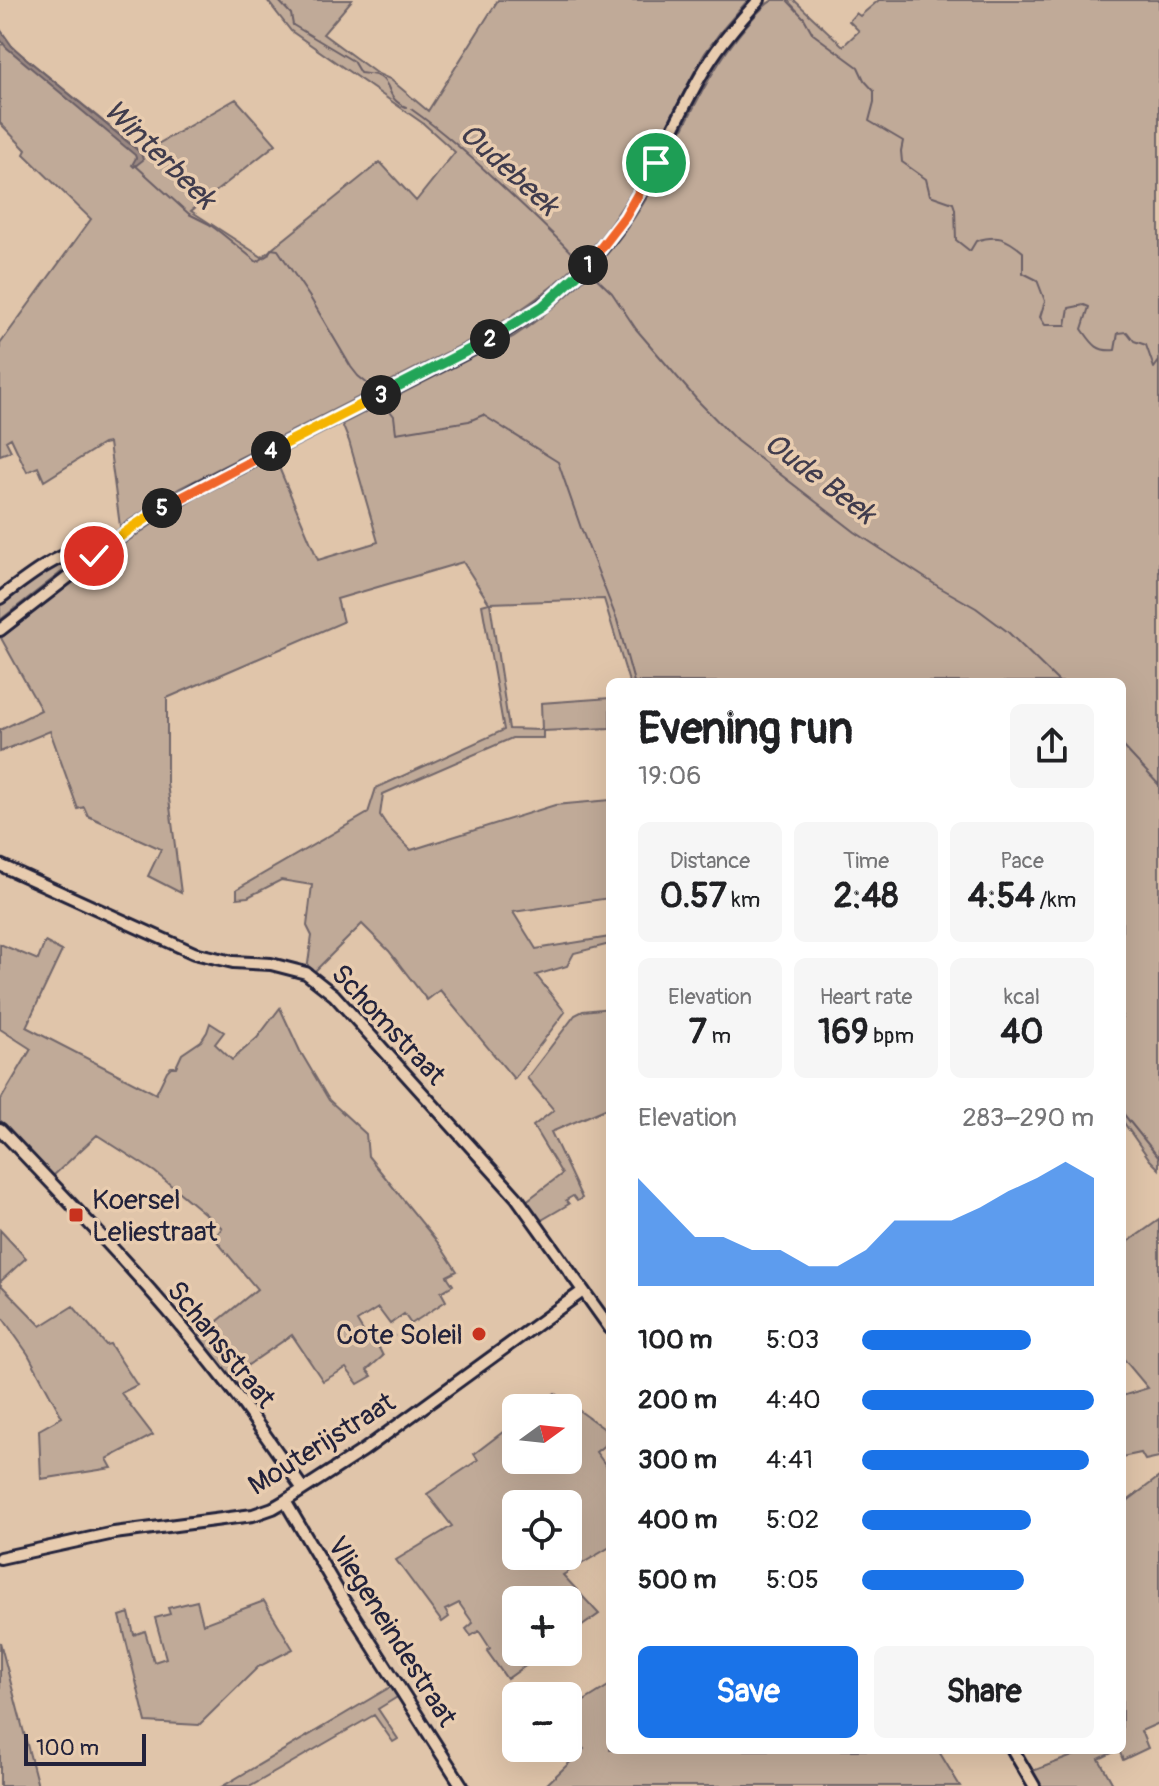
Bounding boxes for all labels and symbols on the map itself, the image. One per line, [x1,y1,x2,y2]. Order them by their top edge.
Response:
water label: Winterbeek [96,92,225,219]
water label: Oudebeek [451,115,568,225]
pin [622,129,690,197]
pin: 1 [568,245,608,285]
pin: 2 [470,319,510,359]
pin: 3 [361,375,401,415]
water label: Oude Beek [757,425,885,534]
pin: 4 [251,431,291,471]
pin: 5 [142,488,182,528]
pin [60,522,128,590]
street label: Schomstraat [323,957,453,1093]
place label: Koersel Leliestraat [92,1183,218,1250]
marker: Koersel Leliestraat [67,1206,85,1224]
street label: Schansstraat [159,1274,283,1416]
place label: Cote Soleil [336,1318,463,1353]
marker: Cote Soleil [470,1325,488,1343]
street label: Mouterijstraat [242,1385,402,1503]
north arrow [502,1394,582,1474]
street label: Vliegeneindestraat [319,1530,465,1734]
scale bar [24,1730,146,1766]

